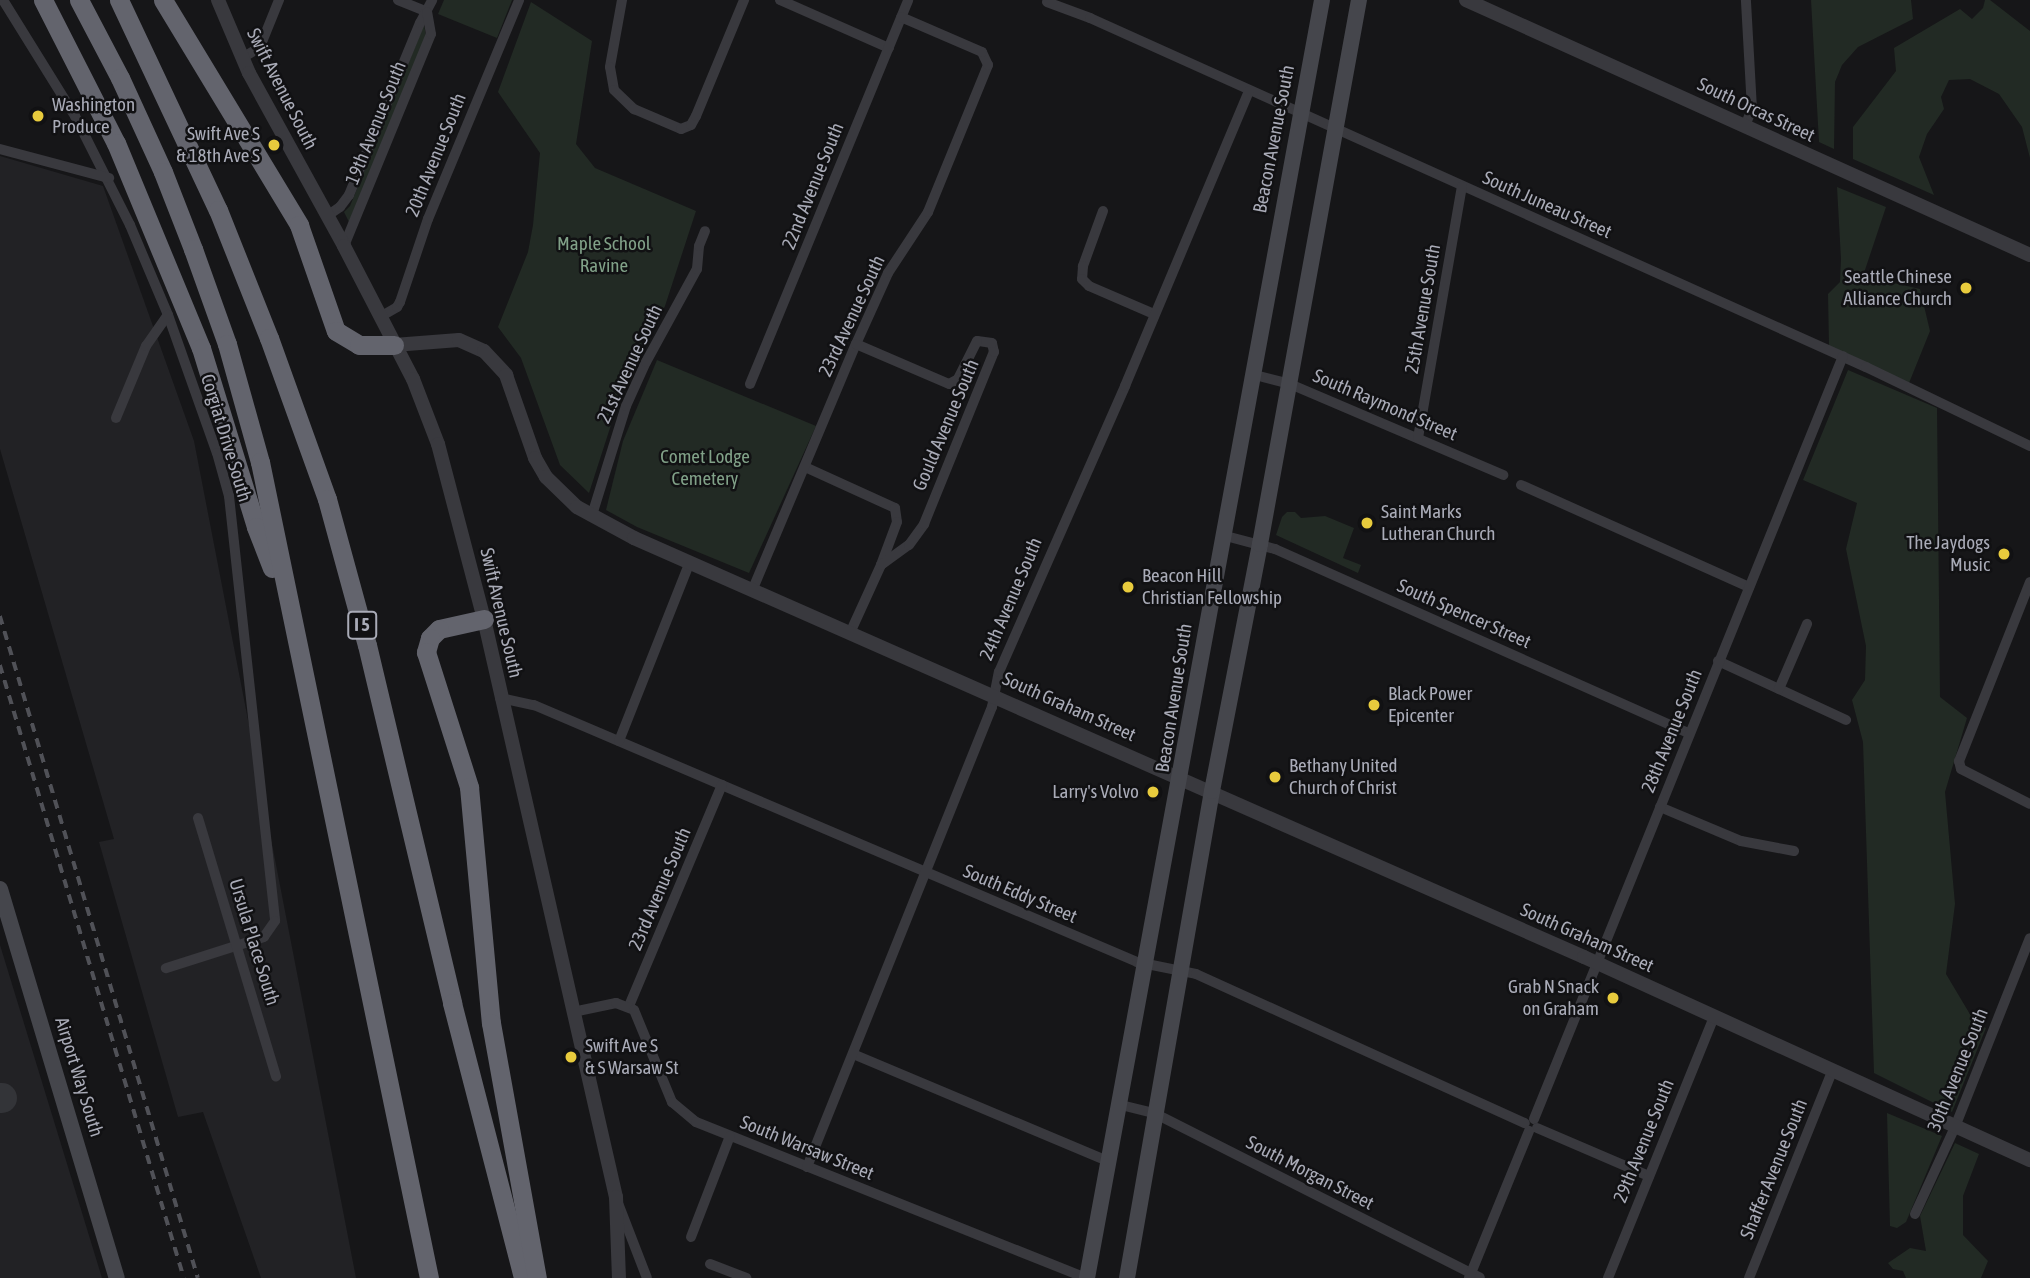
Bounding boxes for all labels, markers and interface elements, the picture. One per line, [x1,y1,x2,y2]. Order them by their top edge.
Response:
street label: Swift Avenue South [242,25,322,153]
street label: 19th Avenue South [341,58,411,188]
street label: Beacon Avenue South [1248,63,1300,215]
street label: South Orcas Street [1694,73,1818,147]
street label: 20th Avenue South [401,90,471,220]
place label: Washington Produce [52,94,135,138]
marker: Washington Produce [30,108,46,124]
street label: 22nd Avenue South [777,119,849,253]
place label: Swift Ave S & 18th Ave S [176,123,260,167]
marker: Swift Ave S & 18th Ave S [266,137,282,153]
street label: South Juneau Street [1479,166,1615,244]
park label: Maple School Ravine [557,233,651,277]
street label: 25th Avenue South [1400,242,1446,376]
street label: 23rd Avenue South [814,252,890,380]
place label: Seattle Chinese Alliance Church [1843,266,1952,310]
marker: Seattle Chinese Alliance Church [1958,280,1974,296]
street label: 21st Avenue South [592,301,668,427]
street label: Gould Avenue South [908,356,984,494]
street label: South Raymond Street [1309,364,1461,446]
street label: Corgiat Drive South [196,371,256,505]
park label: Comet Lodge Cemetery [660,446,750,490]
place label: Saint Marks Lutheran Church [1381,501,1496,545]
marker: Saint Marks Lutheran Church [1359,515,1375,531]
place label: The Jaydogs Music [1906,532,1990,576]
street label: 24th Avenue South [975,534,1047,664]
street label: Swift Avenue South [475,546,527,680]
marker: The Jaydogs Music [1996,546,2012,562]
place label: Beacon Hill Christian Fellowship [1142,565,1282,609]
street label: South Spencer Street [1394,574,1534,654]
marker: Beacon Hill Christian Fellowship [1120,579,1136,595]
road number: I 5 [346,610,378,640]
street label: Beacon Avenue South [1151,622,1197,774]
street label: 28th Avenue South [1637,666,1707,796]
street label: South Graham Street [999,667,1139,747]
place label: Black Power Epicenter [1388,683,1472,727]
marker: Black Power Epicenter [1366,697,1382,713]
place label: Bethany United Church of Christ [1289,755,1397,799]
marker: Bethany United Church of Christ [1267,769,1283,785]
place label: Larry's Volvo [1052,781,1139,803]
marker: Larry's Volvo [1145,784,1161,800]
street label: 23rd Avenue South [624,824,696,954]
street label: South Eddy Street [960,860,1080,928]
street label: Ursula Place South [224,876,284,1008]
street label: South Graham Street [1517,898,1657,978]
place label: Grab N Snack on Graham [1508,976,1599,1020]
marker: Grab N Snack on Graham [1605,990,1621,1006]
street label: 30th Avenue South [1923,1005,1993,1135]
street label: Airport Way South [50,1014,108,1140]
place label: Swift Ave S & S Warsaw St [585,1035,679,1079]
marker: Swift Ave S & S Warsaw St [563,1049,579,1065]
street label: 29th Avenue South [1609,1076,1679,1206]
street label: Shaffer Avenue South [1735,1096,1813,1242]
street label: South Warsaw Street [737,1111,877,1185]
street label: South Morgan Street [1242,1131,1378,1215]

